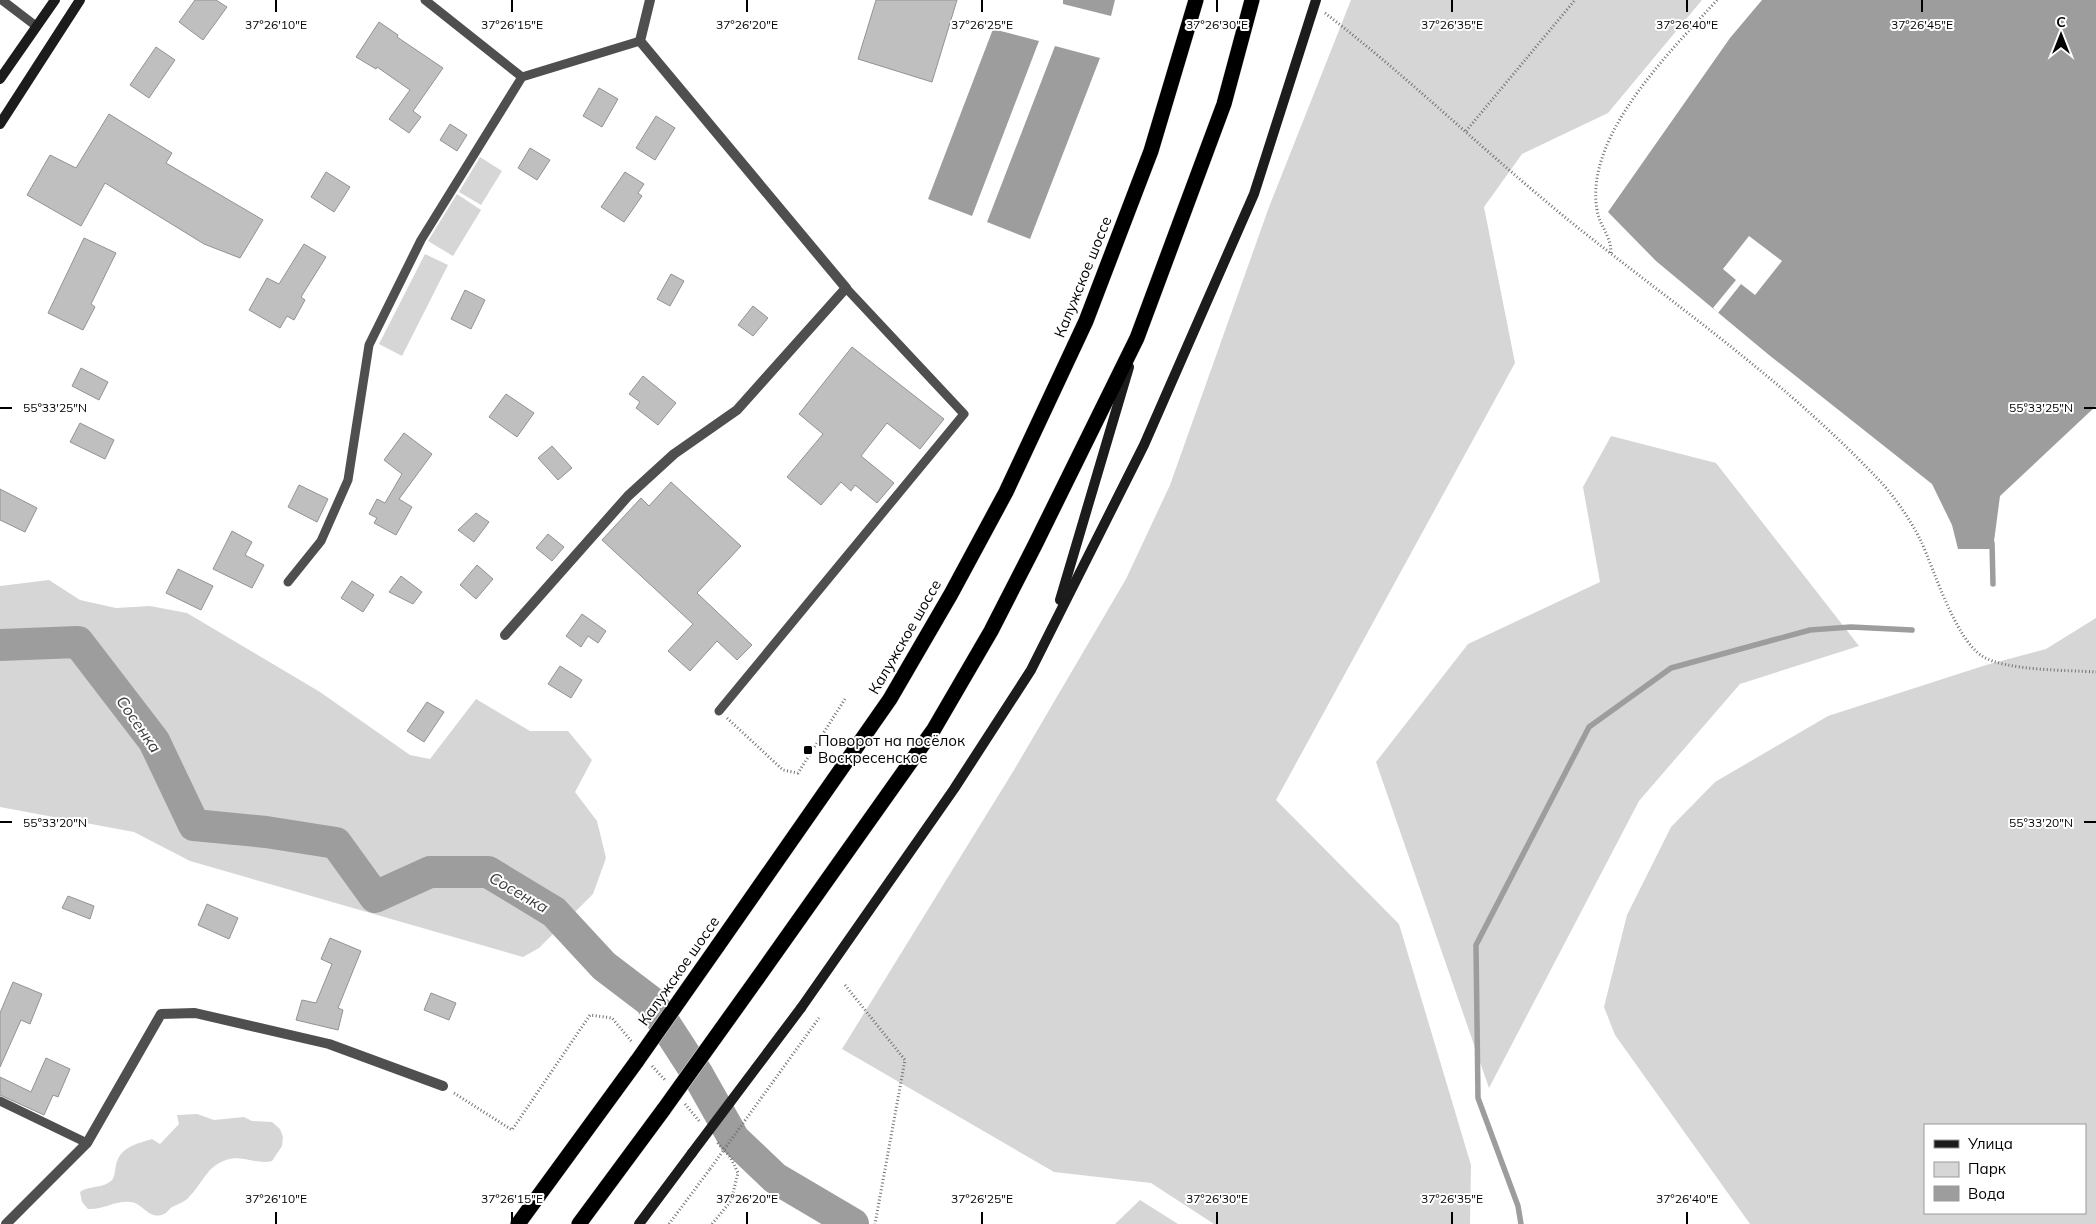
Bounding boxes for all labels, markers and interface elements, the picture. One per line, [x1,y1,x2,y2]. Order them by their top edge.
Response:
north arrow [2036,10,2086,60]
text: С [2056,13,2066,31]
text: 37°26'10"E [245,17,307,32]
text: 37°26'15"E [481,17,543,32]
text: 37°26'20"E [716,17,778,32]
text: 37°26'25"E [951,17,1013,32]
text: 37°26'30"E [1186,17,1248,32]
text: 37°26'35"E [1421,17,1483,32]
text: 37°26'40"E [1656,17,1718,32]
text: 37°26'45"E [1891,17,1953,32]
street label: Калужское шоссе [1050,213,1116,340]
text: 55°33'25"N [23,400,87,415]
text: 55°33'25"N [2009,400,2073,415]
street label: Калужское шоссе [864,576,945,697]
water label: Сосенка [112,692,166,757]
place label: Поворот на посёлок Воскресенское [818,731,966,767]
marker: Поворот на посёлок Воскресенское [802,744,814,756]
text: 55°33'20"N [23,815,87,830]
text: 55°33'20"N [2009,815,2073,830]
water label: Сосенка [486,867,552,917]
street label: Калужское шоссе [634,912,723,1029]
legend [1924,1124,2086,1214]
text: Улица [1967,1134,2013,1153]
text: Парк [1968,1159,2007,1178]
text: Вода [1968,1184,2005,1203]
text: 37°26'10"E [245,1191,307,1206]
text: 37°26'15"E [481,1191,543,1206]
text: 37°26'20"E [716,1191,778,1206]
text: 37°26'25"E [951,1191,1013,1206]
text: 37°26'30"E [1186,1191,1248,1206]
text: 37°26'35"E [1421,1191,1483,1206]
text: 37°26'40"E [1656,1191,1718,1206]

